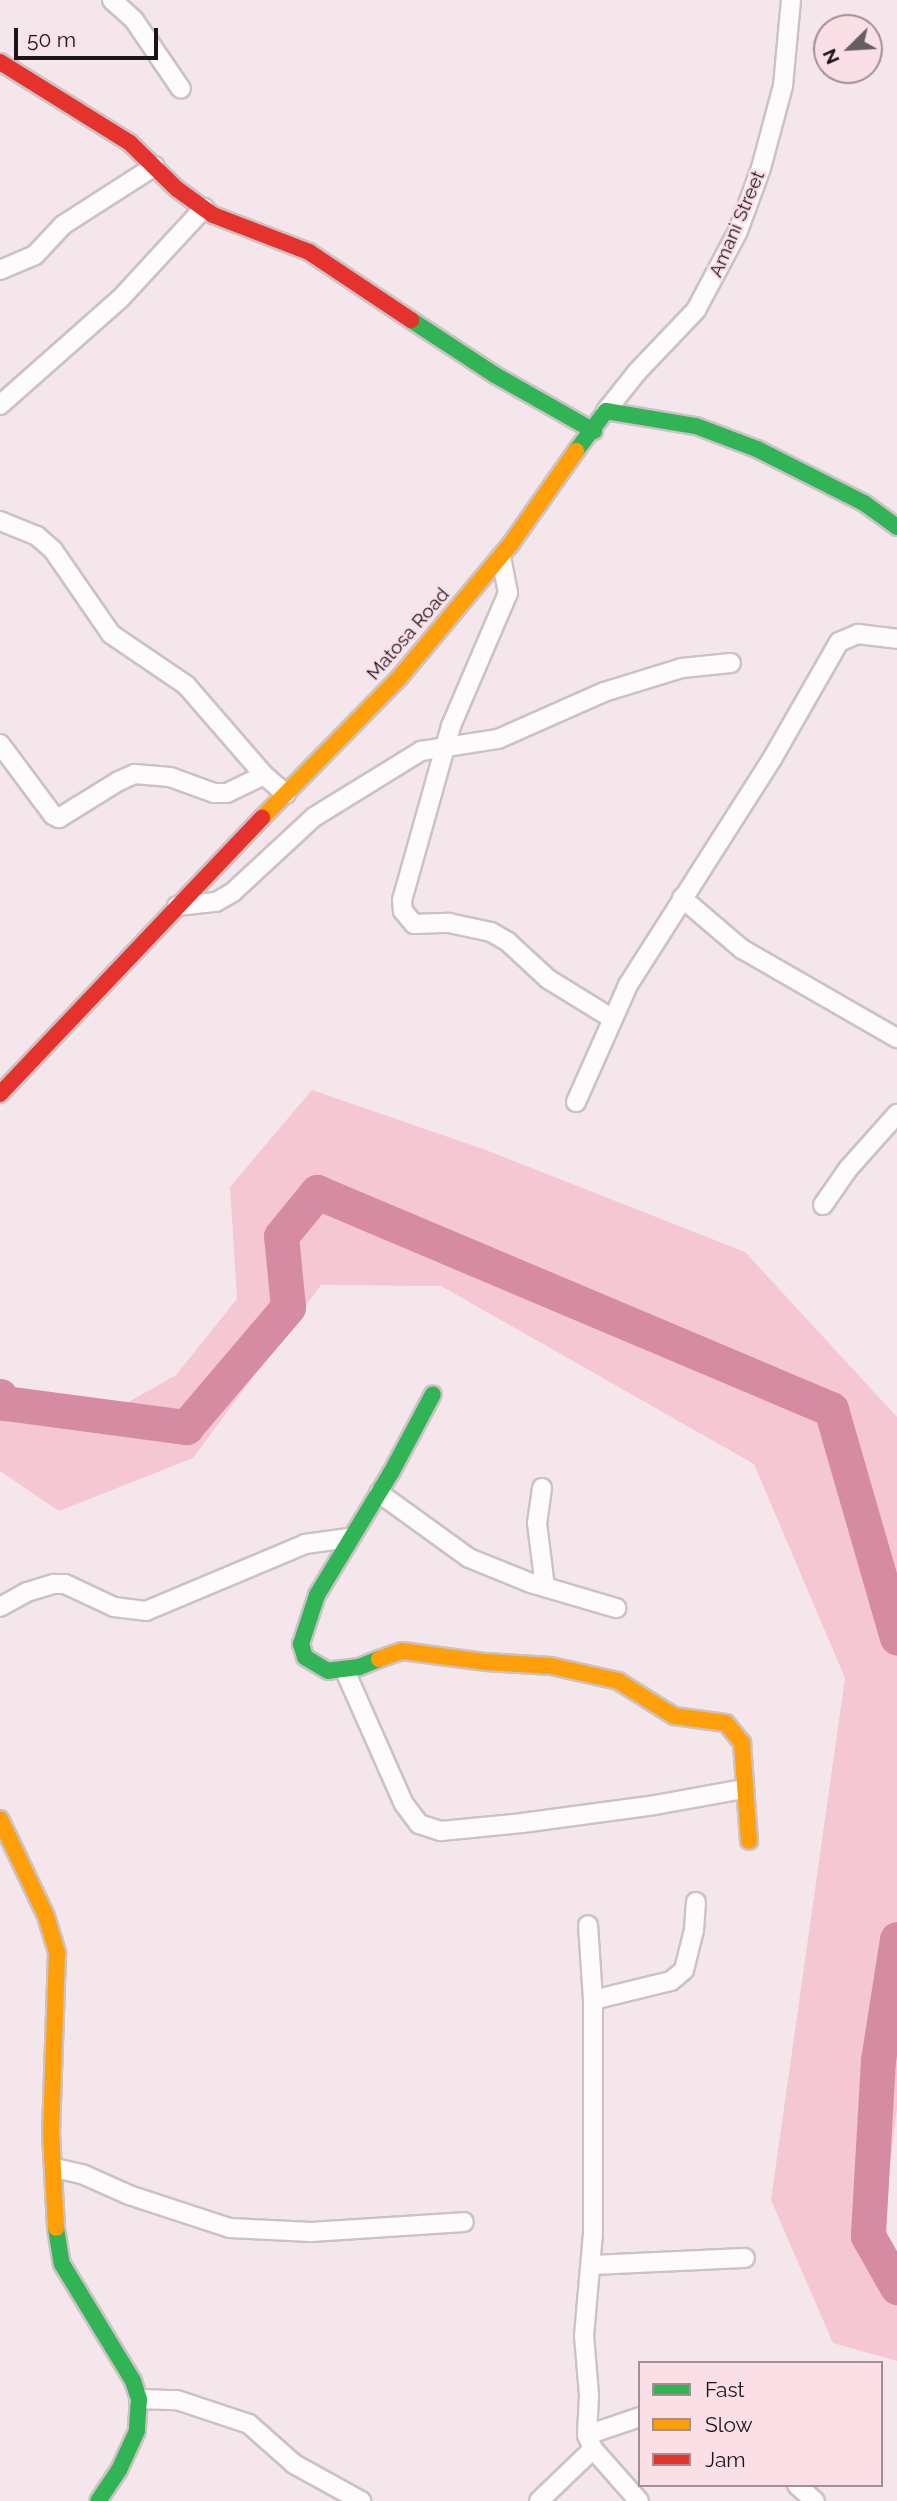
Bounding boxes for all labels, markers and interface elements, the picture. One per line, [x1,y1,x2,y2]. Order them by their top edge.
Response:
scale bar [18,14,161,58]
north arrow [813,14,883,84]
text: 50 m [27,27,76,52]
text: N [818,46,844,68]
street label: Amani Street [704,167,770,281]
street label: Matosa Road [362,583,454,685]
legend [638,2361,883,2487]
text: Fast [705,2377,745,2402]
text: Slow [705,2412,753,2437]
text: Jam [705,2447,746,2472]

